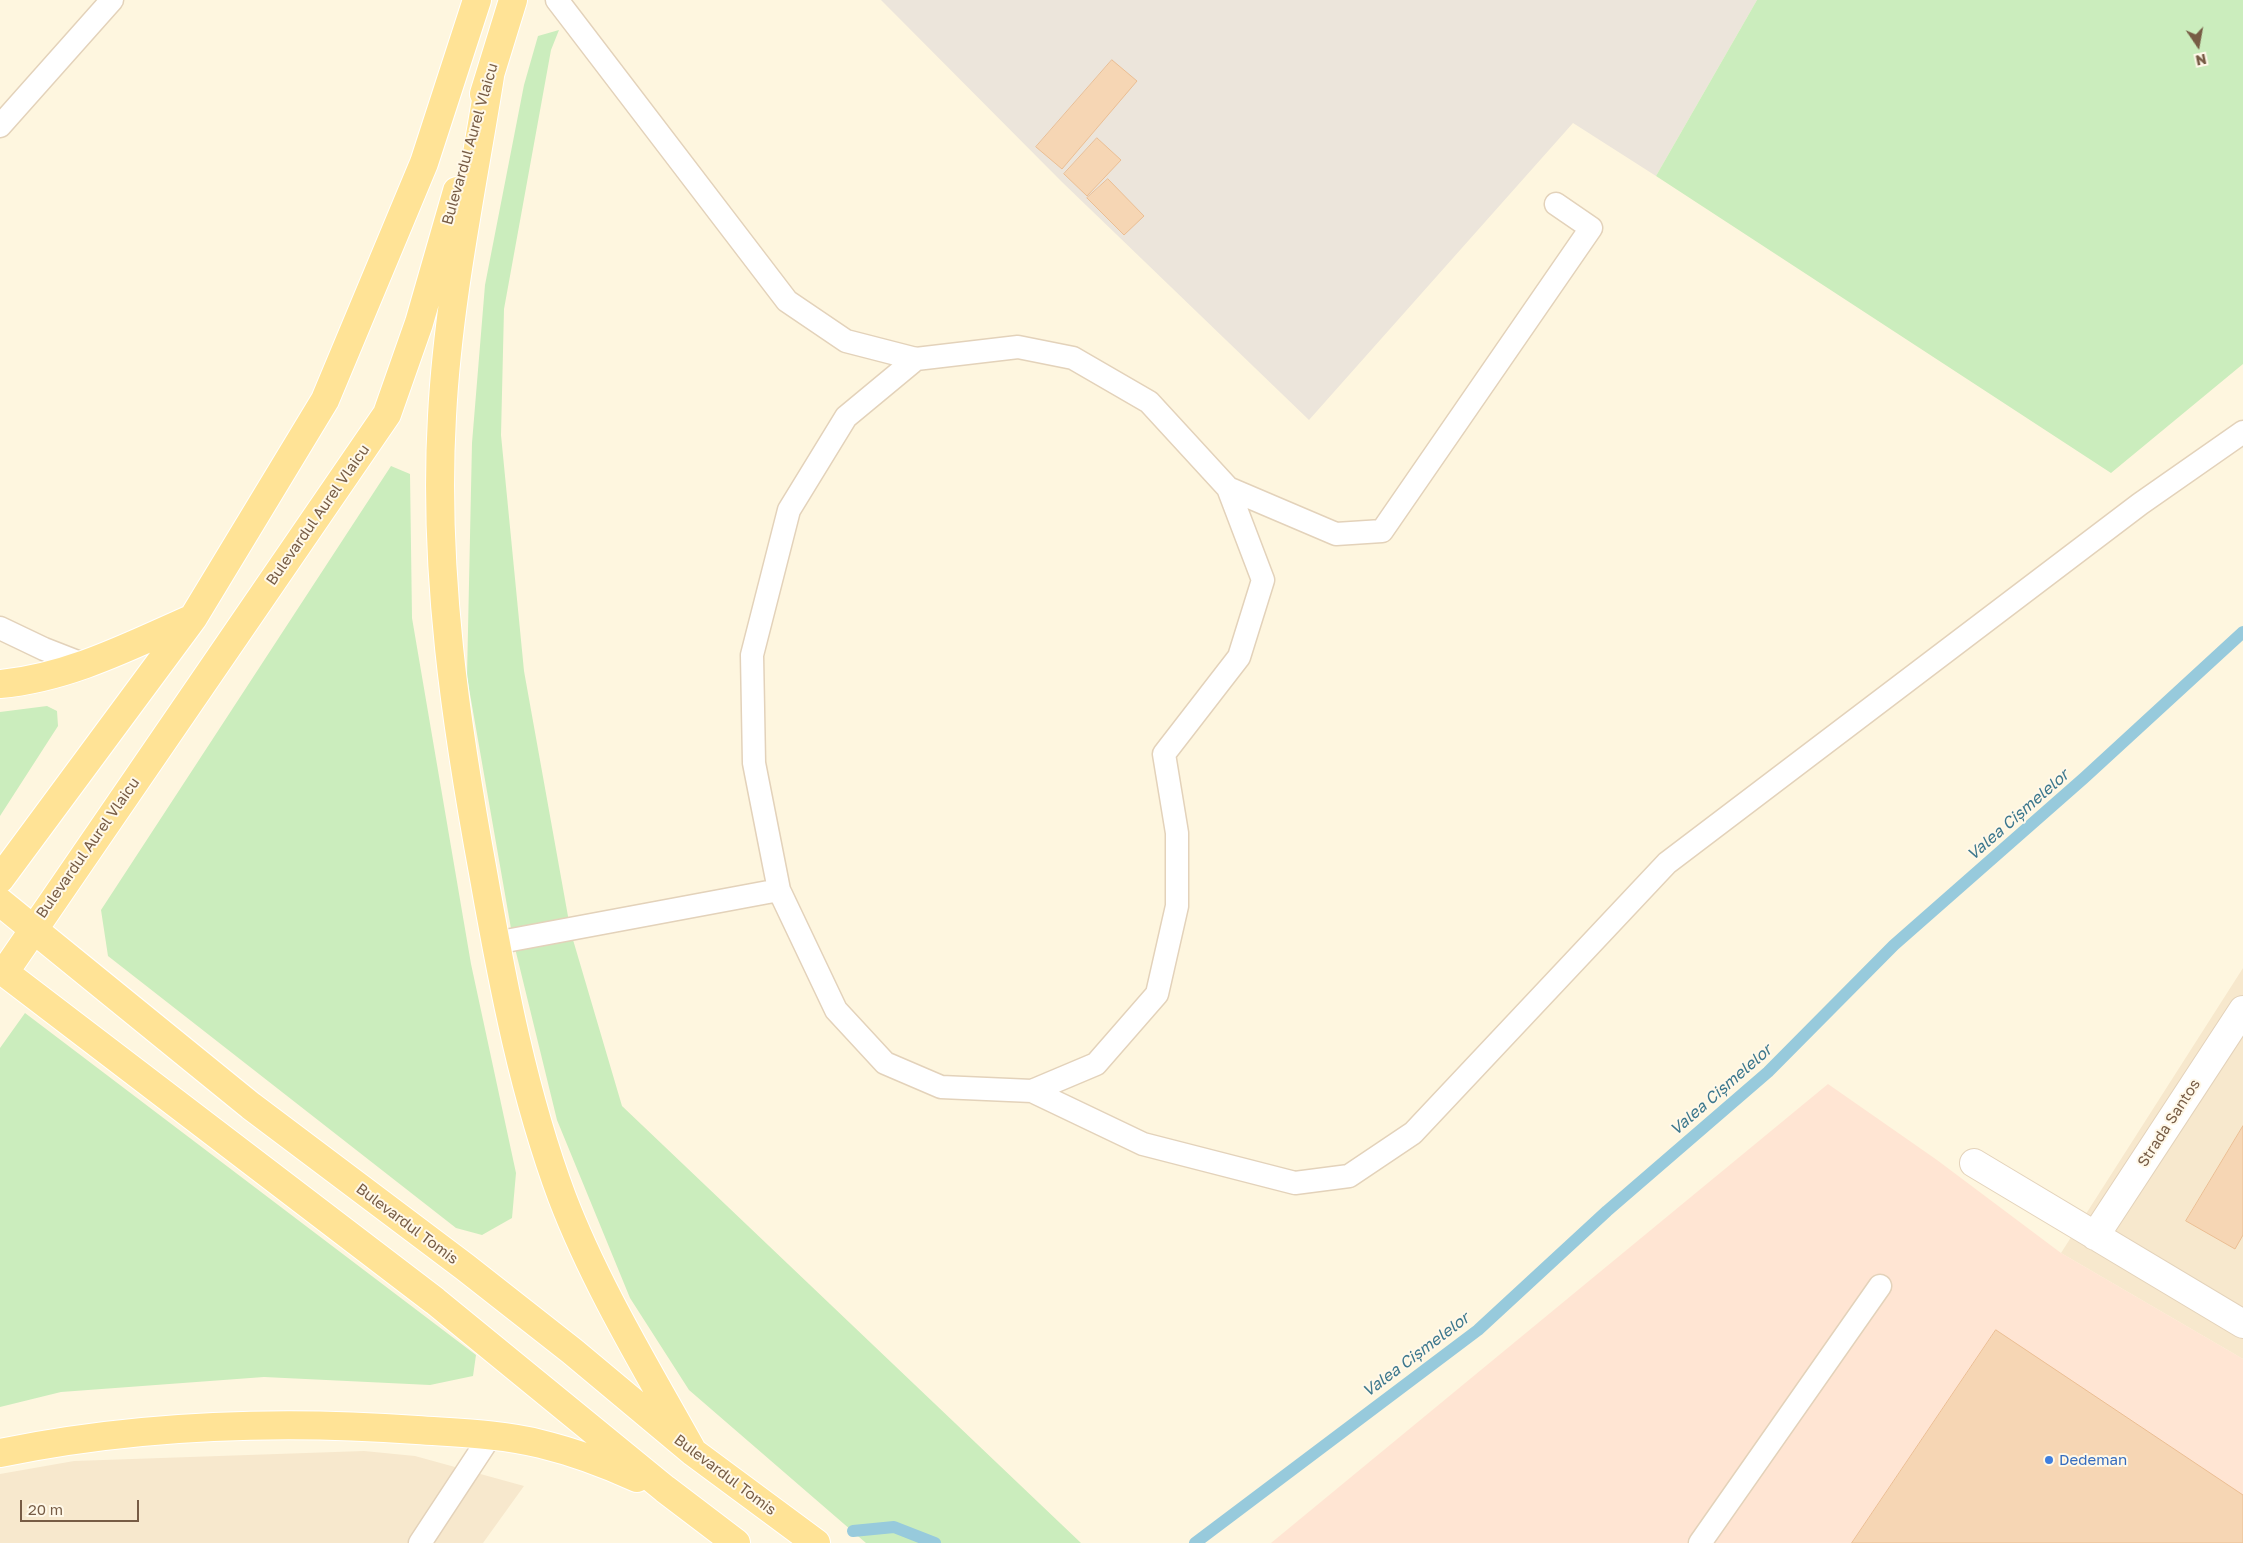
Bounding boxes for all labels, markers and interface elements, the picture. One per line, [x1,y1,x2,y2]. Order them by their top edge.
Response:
north arrow [2173,20,2223,70]
text: N [2194,51,2208,70]
street label: Bulevardul Aurel Vlaicu [438,61,502,227]
street label: Bulevardul Aurel Vlaicu [263,441,373,589]
water label: Valea Cișmelelor [1963,766,2073,864]
street label: Bulevardul Aurel Vlaicu [33,774,143,922]
water label: Valea Cișmelelor [1666,1041,1776,1139]
street label: Strada Santos [2134,1076,2204,1170]
street label: Bulevardul Tomis [352,1180,462,1268]
water label: Valea Cișmelelor [1359,1309,1473,1401]
street label: Bulevardul Tomis [670,1431,780,1519]
place label: Dedeman [2059,1451,2127,1469]
marker: Dedeman [2043,1454,2055,1466]
scale bar [22,1490,141,1522]
text: 20 m [28,1500,63,1518]

